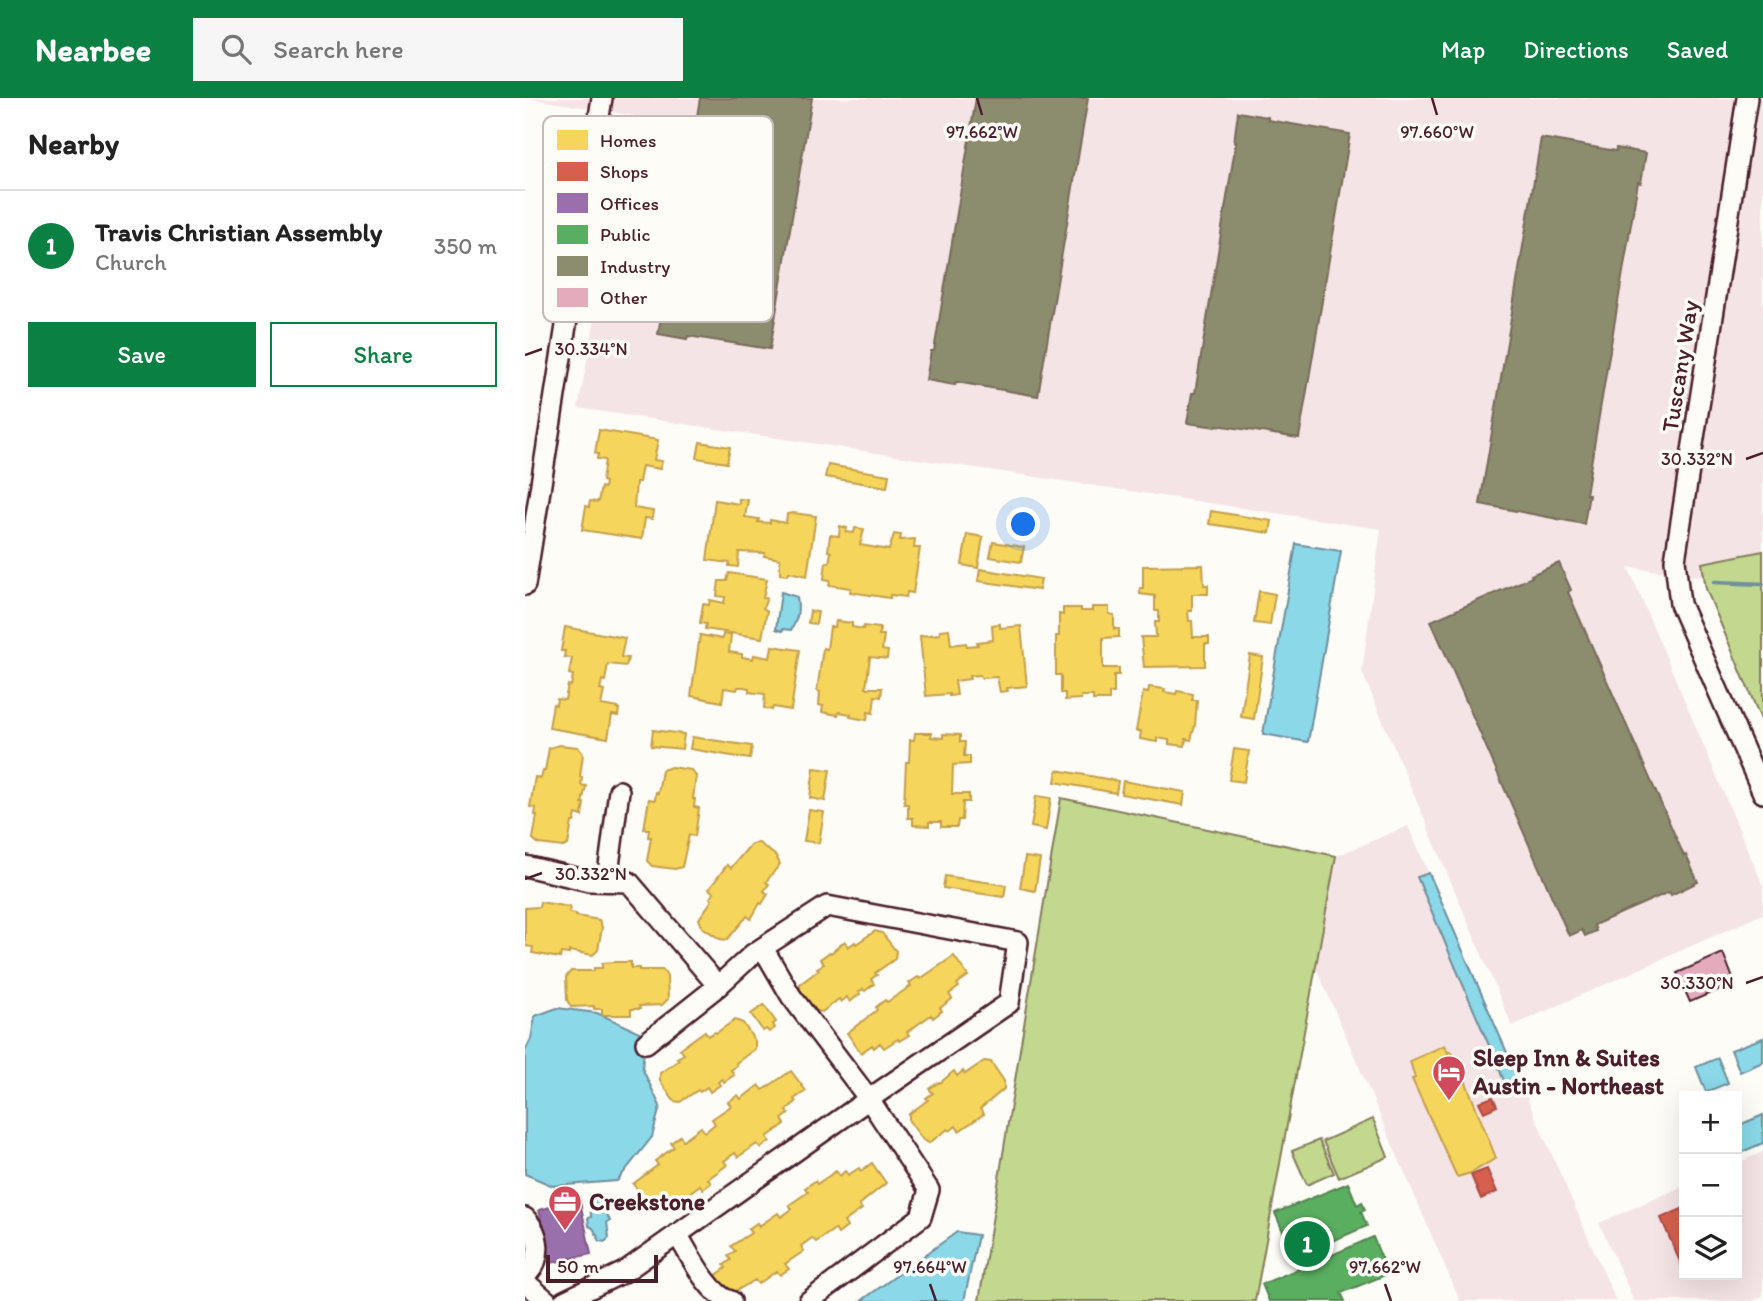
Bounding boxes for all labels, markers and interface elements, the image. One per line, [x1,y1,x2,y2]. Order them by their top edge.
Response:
search box [193,18,683,81]
text: Nearbee [35,30,151,69]
icon: search [217,30,255,68]
text: Search here [273,33,404,65]
text: Map [1441,35,1485,64]
text: Directions [1523,35,1629,64]
text: Saved [1667,35,1728,64]
legend [543,116,773,322]
text: 97.662°W [946,121,1018,143]
text: 97.660°W [1400,121,1474,143]
text: Nearby [28,125,119,162]
text: Homes [600,129,656,152]
text: Shops [600,160,649,183]
text: Offices [600,192,659,215]
text: Travis Christian Assembly [95,216,382,248]
text: Public [600,223,650,246]
text: 1 [46,232,56,260]
text: 350 m [434,232,497,260]
text: Church [95,248,167,276]
text: Industry [600,255,670,278]
text: Other [600,286,648,309]
street label: Tuscany Way [1655,298,1704,434]
button: Save [28,322,256,387]
button: Share [270,322,497,387]
text: 30.334°N [554,338,628,360]
text: 30.332°N [1661,448,1733,470]
your location [1006,507,1040,541]
text: 30.332°N [555,863,627,885]
text: 30.330°N [1660,972,1734,994]
place label: Sleep Inn & Suites Austin - Northeast [1472,1043,1664,1100]
hotel icon: Sleep Inn & Suites Austin - Northeast [1430,1053,1468,1102]
map controls [1679,1091,1742,1280]
button: + [1679,1091,1742,1154]
button: − [1679,1154,1742,1217]
office icon: Creekstone [546,1183,584,1232]
place label: Creekstone [589,1187,705,1216]
button: layers [1679,1217,1742,1280]
pin: 1 [1284,1218,1330,1270]
scale bar [546,1252,658,1284]
text: 50 m [557,1255,599,1278]
text: 97.664°W [893,1256,967,1278]
text: 97.662°W [1349,1256,1421,1278]

